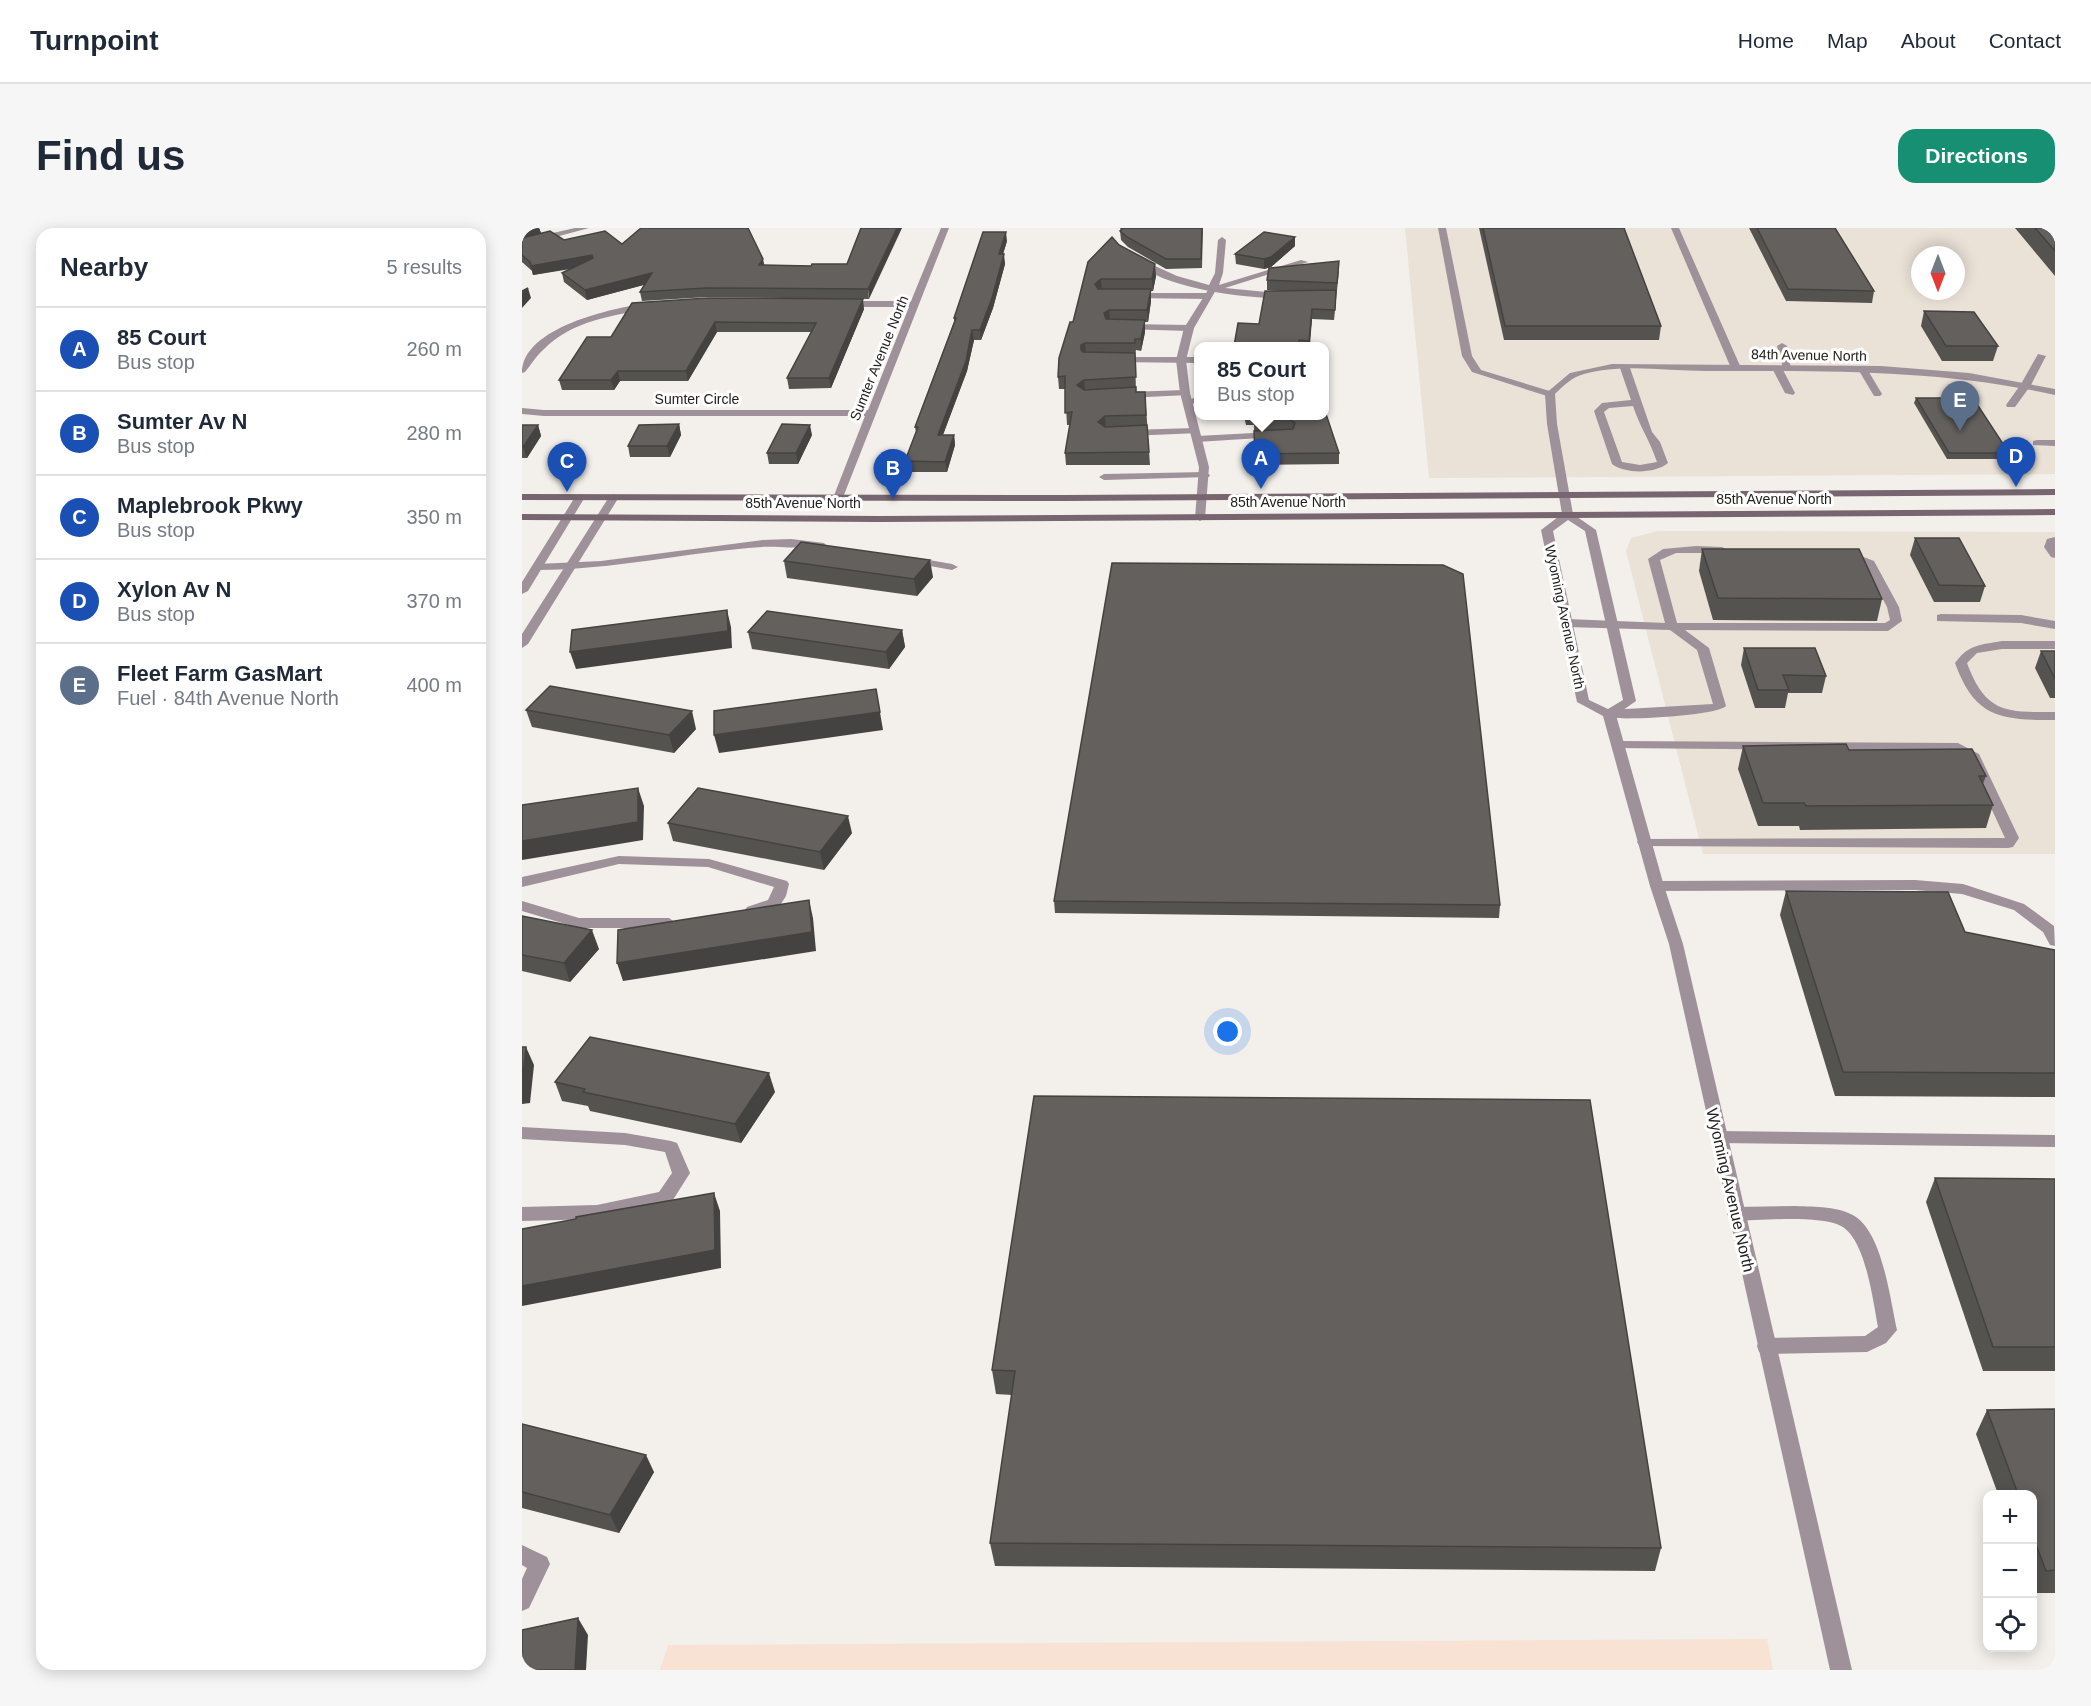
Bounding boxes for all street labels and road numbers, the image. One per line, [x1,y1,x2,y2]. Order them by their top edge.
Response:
street label: Sumter Avenue North [847,293,911,423]
street label: 84th Avenue North [1751,346,1867,364]
street label: Sumter Circle [655,391,740,407]
street label: 85th Avenue North [1716,491,1832,507]
street label: 85th Avenue North [1230,494,1346,510]
street label: 85th Avenue North [745,495,861,511]
street label: Wyoming Avenue North [1542,544,1588,690]
street label: Wyoming Avenue North [1703,1107,1758,1274]

